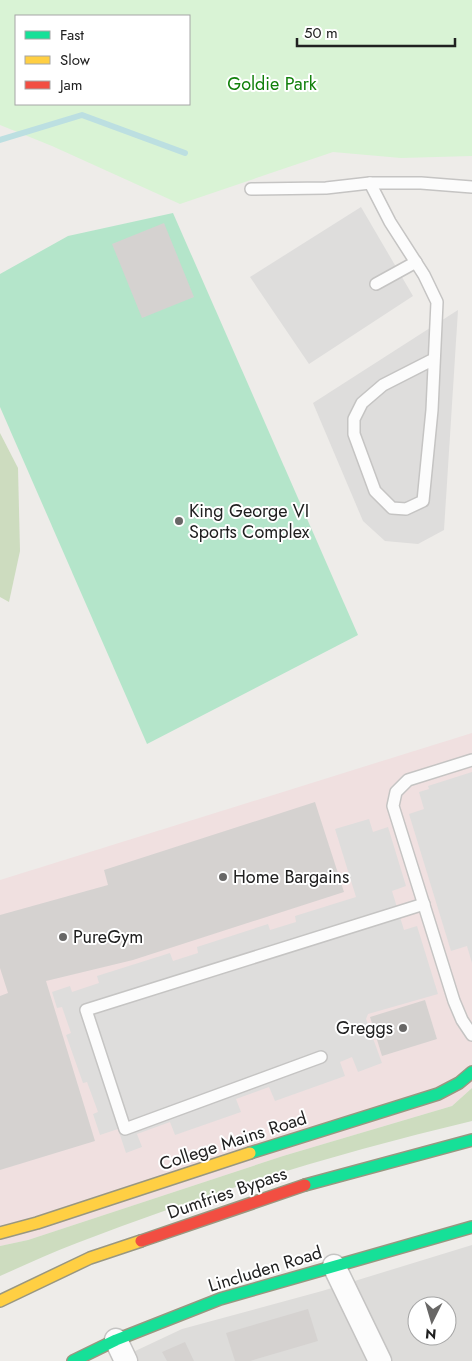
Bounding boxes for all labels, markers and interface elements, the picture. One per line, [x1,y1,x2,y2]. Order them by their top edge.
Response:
legend [15,15,190,105]
scale bar [297,15,454,47]
text: 50 m [304,22,338,44]
text: Fast [60,24,84,46]
text: Slow [60,49,91,71]
park label: Goldie Park [227,71,317,97]
text: Jam [58,74,83,96]
place label: King George VI Sports Complex [189,498,310,545]
marker: King George VI Sports Complex [173,515,185,527]
place label: Home Bargains [233,864,349,890]
marker: Home Bargains [217,871,229,883]
place label: PureGym [73,924,143,950]
marker: PureGym [57,931,69,943]
place label: Greggs [336,1015,393,1041]
marker: Greggs [397,1022,409,1034]
street label: College Mains Road [156,1105,310,1177]
street label: Dumfries Bypass [164,1160,290,1226]
street label: Lincluden Road [205,1239,325,1299]
north arrow [407,1296,457,1346]
text: N [424,1324,437,1344]

